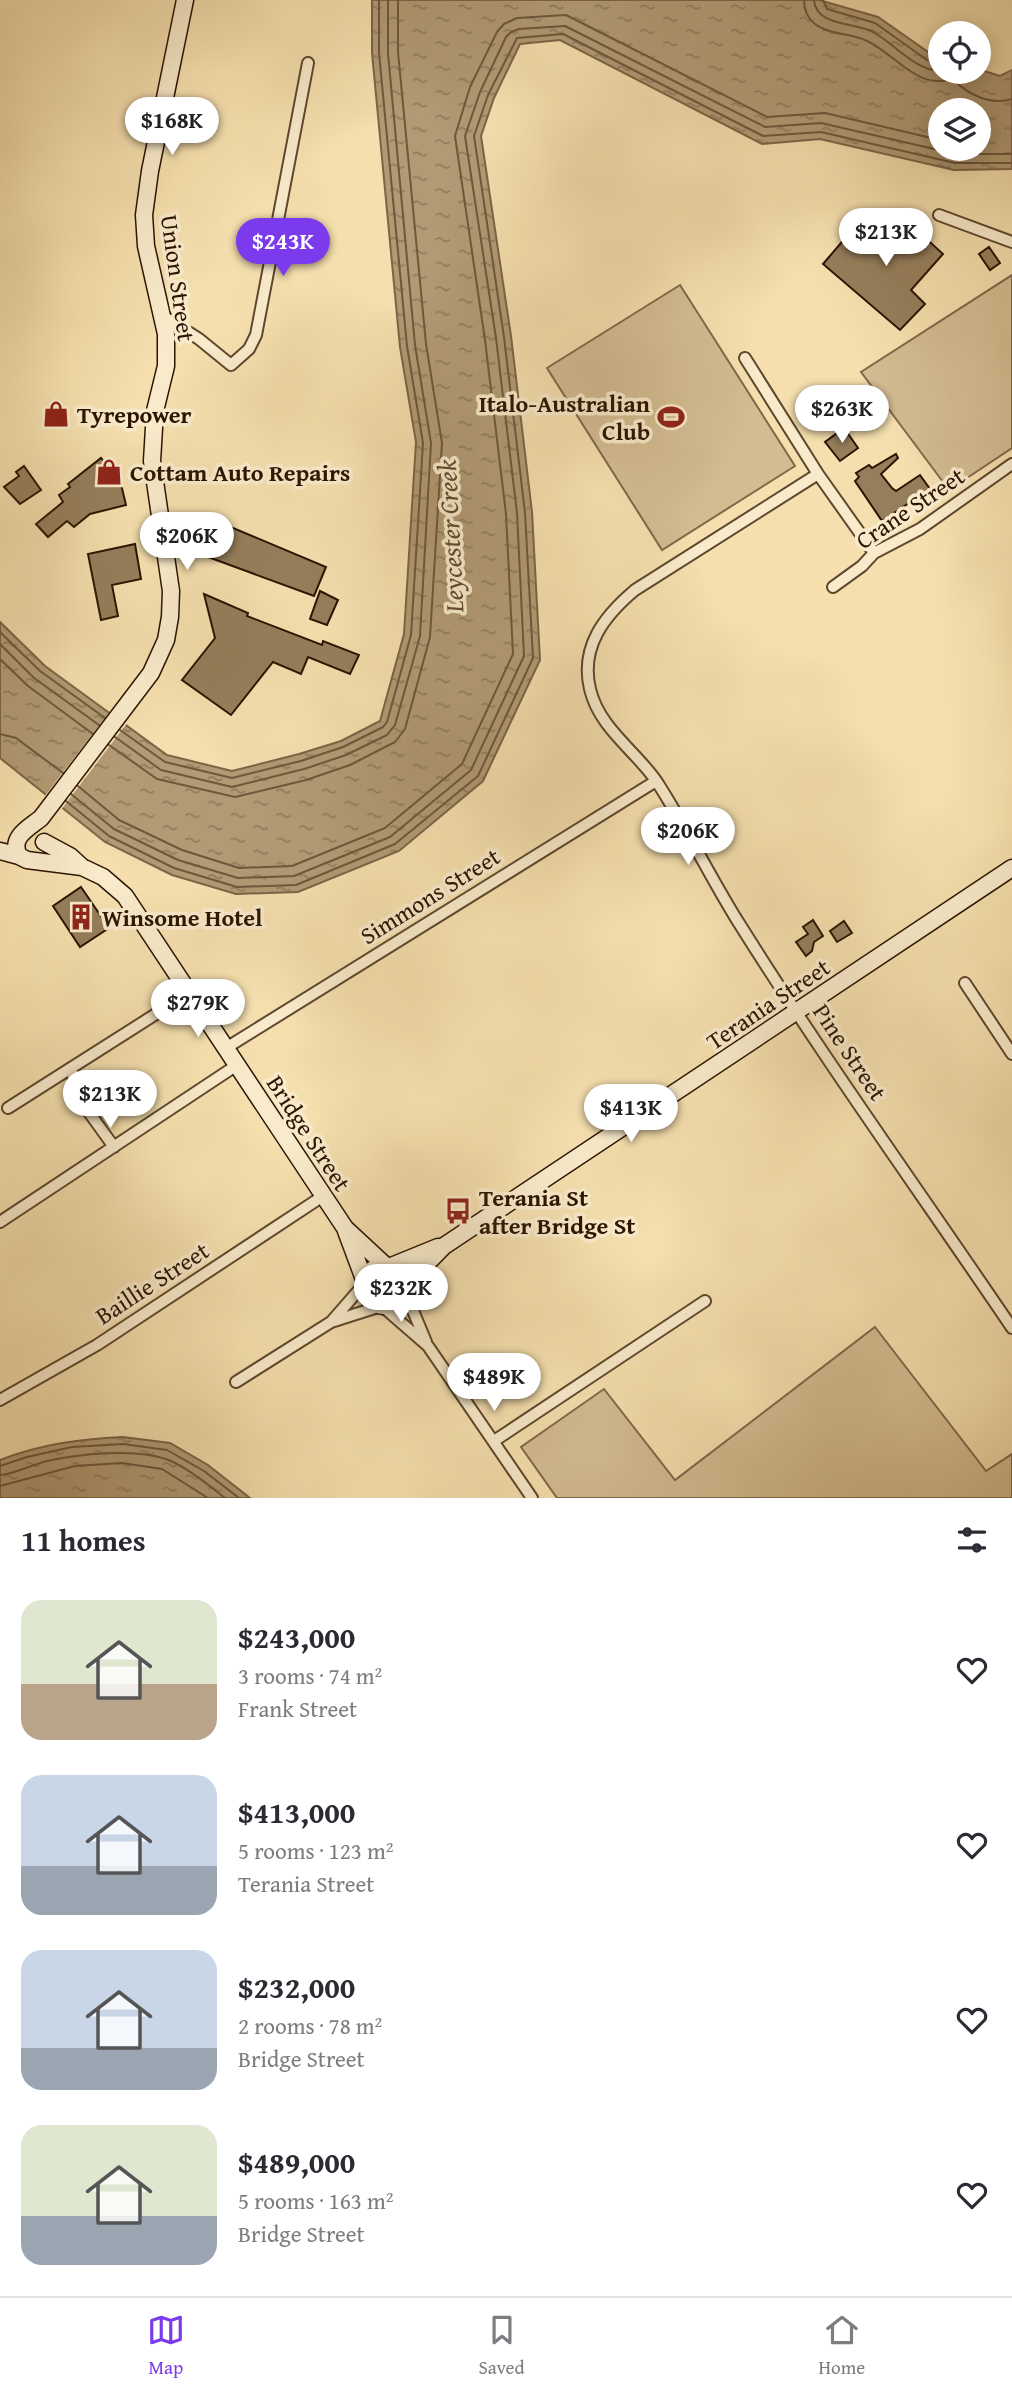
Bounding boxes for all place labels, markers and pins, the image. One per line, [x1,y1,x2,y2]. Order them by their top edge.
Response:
pin: $168K [123,97,221,157]
pin: $213K [837,208,935,268]
pin: $243K [234,218,332,278]
place label: Italo-Australian Club [479,386,650,449]
pin: $263K [793,386,891,445]
place label: Tyrepower [77,397,192,432]
shop icon: Tyrepower [41,399,71,429]
sports icon: Italo-Australian Club [656,402,686,432]
place label: Cottam Auto Repairs [130,455,350,490]
shop icon: Cottam Auto Repairs [94,457,124,487]
pin: $206K [138,512,236,572]
pin: $206K [639,808,737,867]
place label: Winsome Hotel [102,900,263,935]
building icon: Winsome Hotel [66,902,96,932]
pin: $279K [149,979,247,1039]
pin: $213K [61,1070,159,1130]
pin: $413K [582,1084,680,1144]
place label: Terania St after Bridge St [479,1180,635,1243]
bus stop icon: Terania St after Bridge St [443,1196,473,1226]
pin: $232K [352,1264,450,1324]
pin: $489K [445,1354,543,1413]

